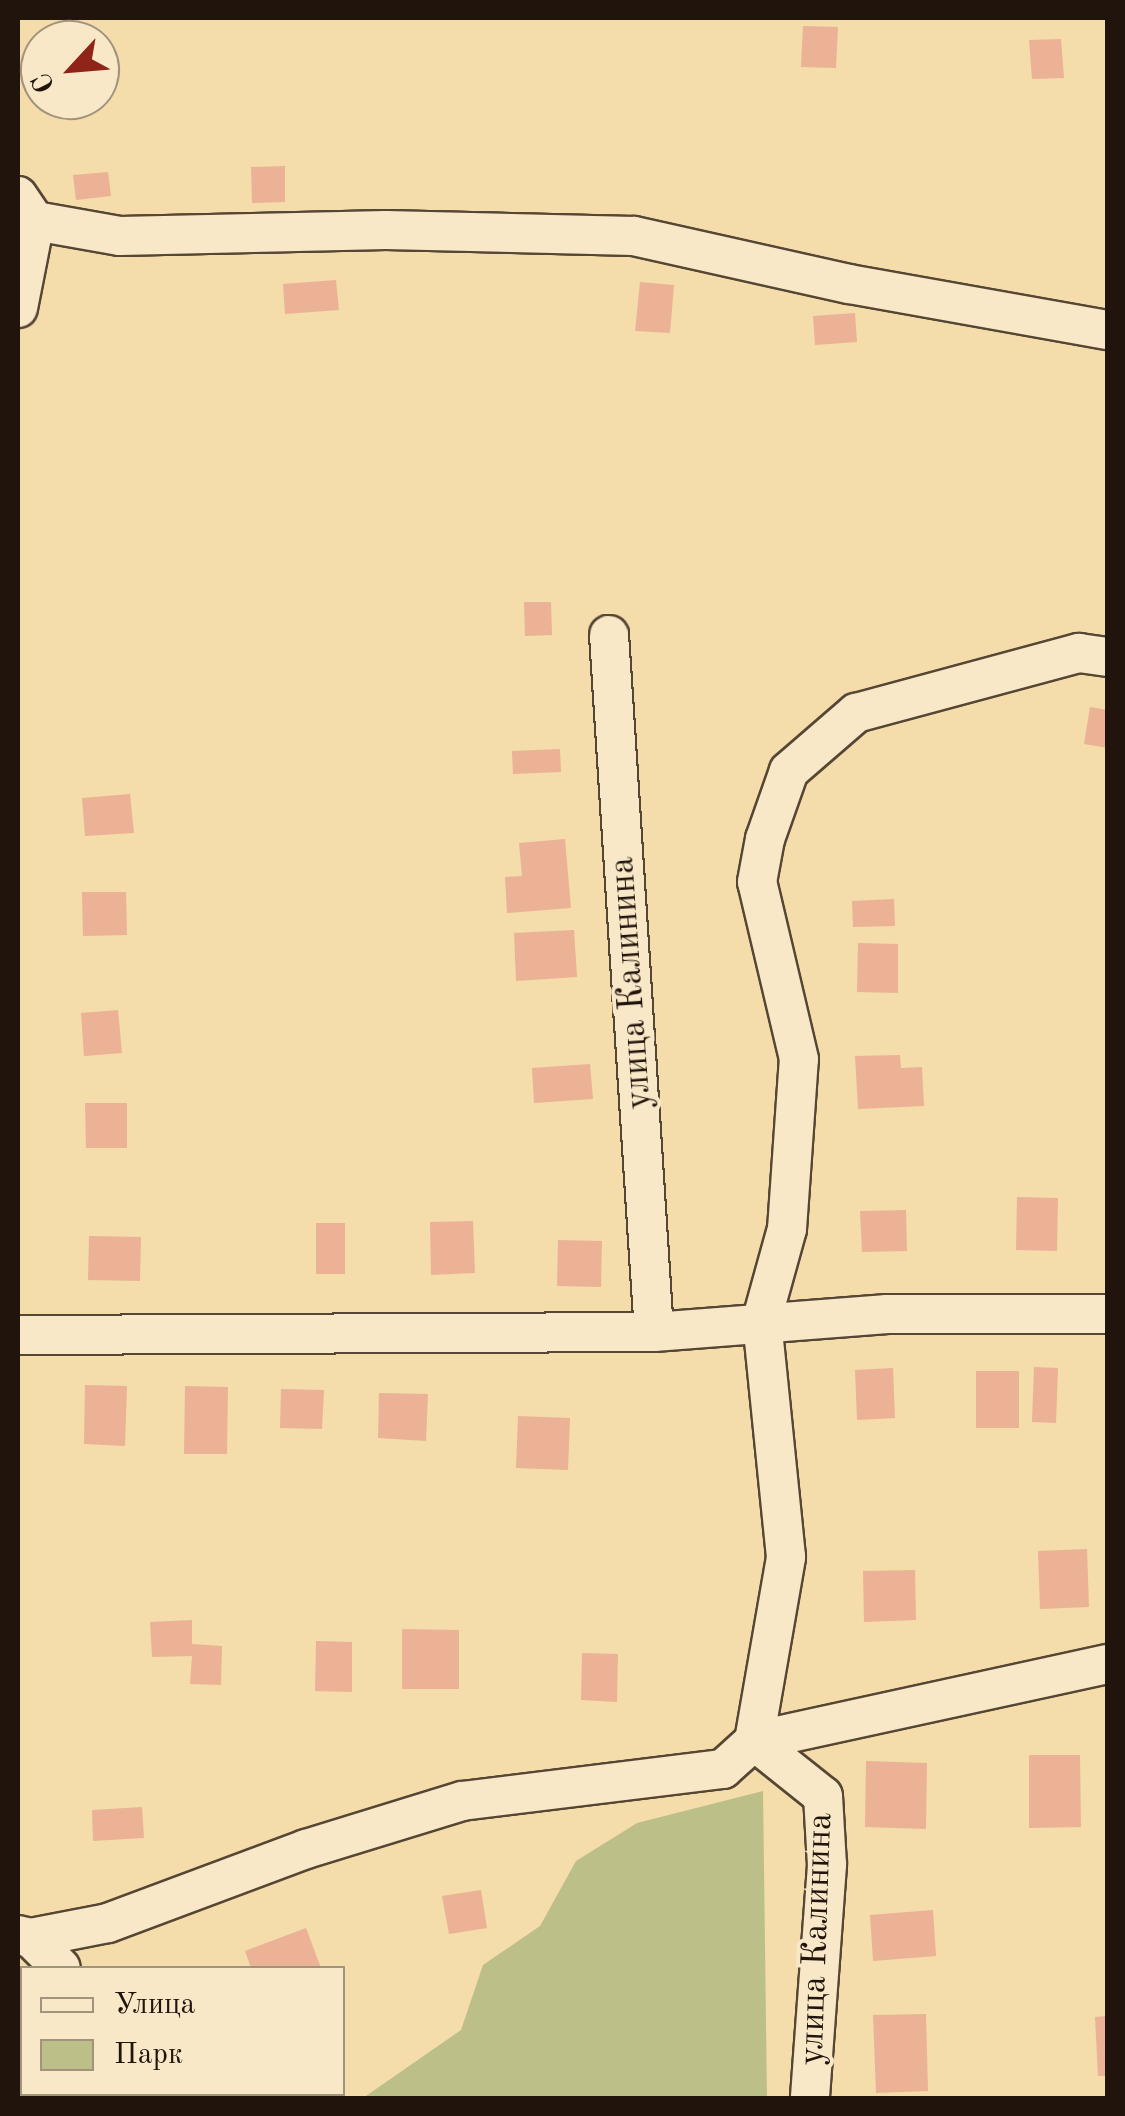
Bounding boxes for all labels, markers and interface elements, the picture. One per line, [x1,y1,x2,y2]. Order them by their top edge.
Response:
north arrow [20,20,120,120]
text: С [28,68,61,97]
street label: улица Калинина [602,855,662,1111]
street label: улица Калинина [792,1812,842,2066]
legend [20,1966,345,2096]
text: Улица [114,1990,195,2020]
text: Парк [114,2040,183,2070]

